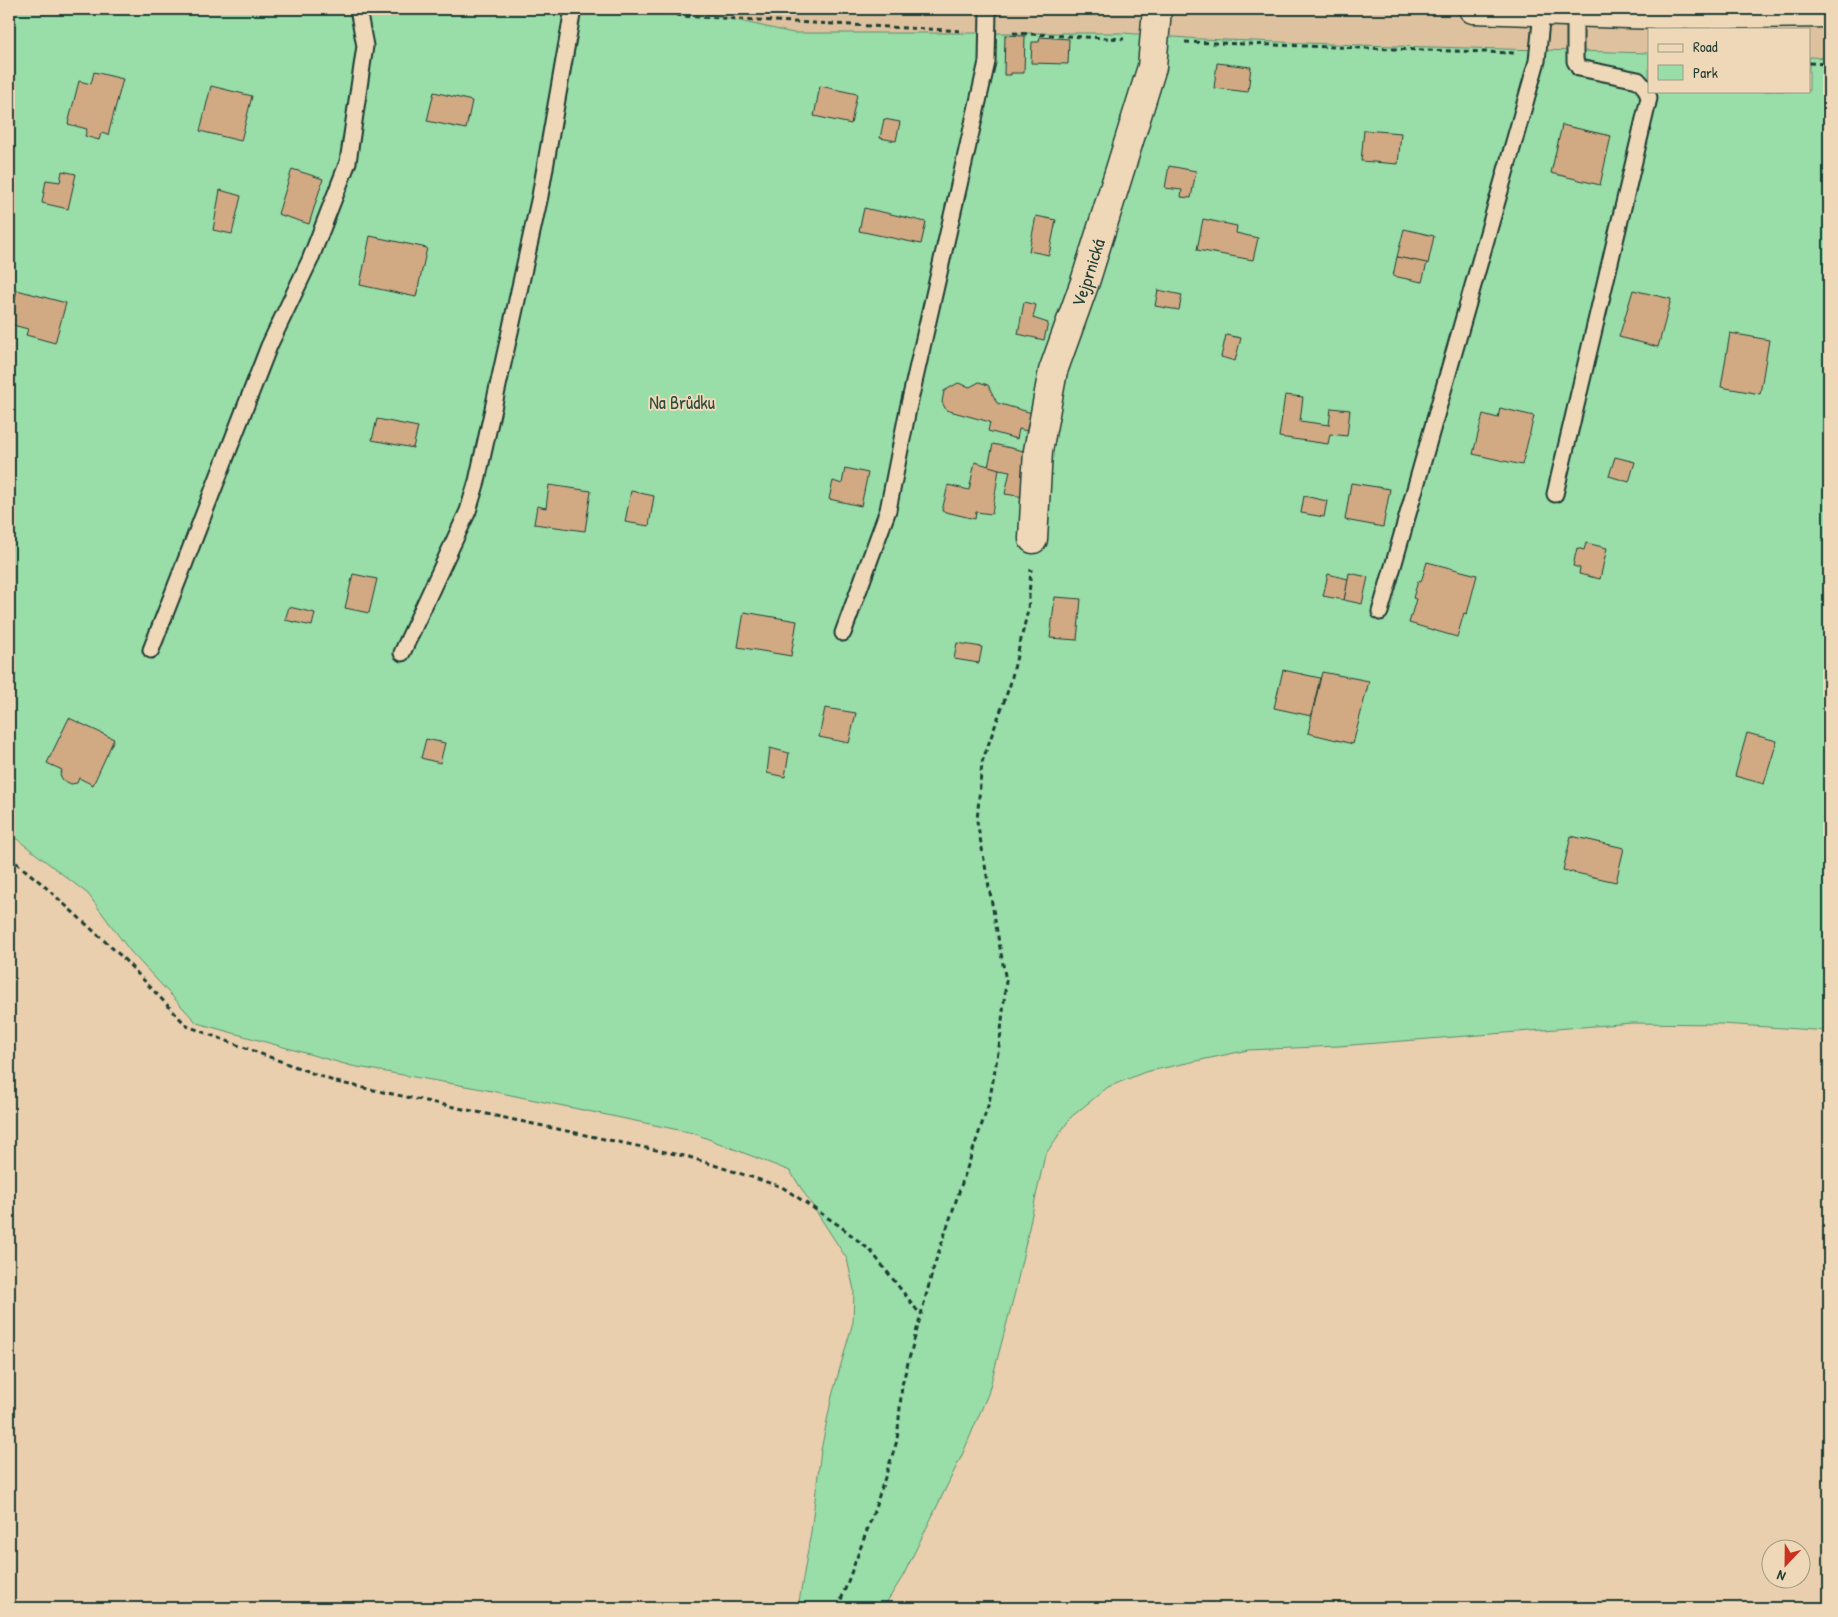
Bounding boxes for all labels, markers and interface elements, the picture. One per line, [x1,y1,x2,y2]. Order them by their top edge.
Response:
legend [1648,28,1810,92]
text: Road [1693,36,1718,57]
text: Park [1693,62,1718,83]
street label: Vejprnická [1065,235,1110,310]
park label: Na Brůdku [649,390,715,415]
north arrow [1760,1540,1810,1590]
text: N [1773,1566,1788,1587]

